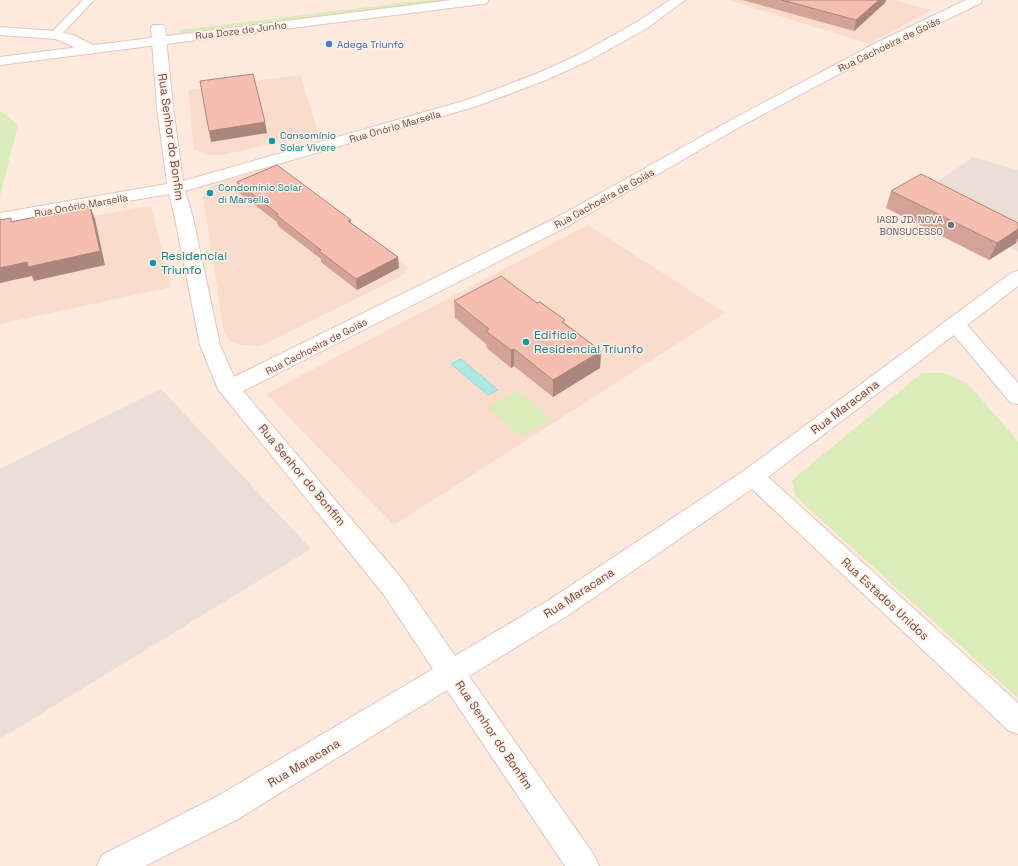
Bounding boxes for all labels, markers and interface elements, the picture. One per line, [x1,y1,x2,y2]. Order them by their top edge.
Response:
street label: Rua Cachoeira de Goiás [836,14,943,75]
street label: Rua Doze de Junho [195,18,288,43]
place label: Adega Triunfo [337,38,404,51]
marker: Adega Triunfo [324,39,334,49]
street label: Rua Senhor do Bonfim [154,72,188,202]
street label: Rua Onório Marsella [348,107,443,146]
place label: Consomínio Solar Vivere [280,129,336,154]
marker: Consomínio Solar Vivere [267,136,277,146]
street label: Rua Cachoeira de Goiás [552,165,657,231]
place label: Condomínio Solar di Marsella [218,181,302,206]
marker: Condomínio Solar di Marsella [205,188,215,198]
street label: Rua Onório Marsella [33,191,129,220]
place label: IASD JD. NOVA BONSUCESSO [877,213,944,238]
marker: IASD JD. NOVA BONSUCESSO [946,220,956,230]
place label: Residencial Triunfo [161,248,227,278]
marker: Residencial Triunfo [148,258,158,268]
street label: Rua Cachoeira de Goiás [263,315,369,378]
place label: Edifício Residencial Triunfo [534,327,643,357]
marker: Edifício Residencial Triunfo [521,337,531,347]
street label: Rua Maracana [808,376,882,438]
street label: Rua Senhor do Bonfim [255,421,349,529]
street label: Rua Estados Unidos [838,554,932,644]
street label: Rua Maracana [540,564,618,622]
street label: Rua Senhor do Bonfim [452,677,536,793]
street label: Rua Maracana [265,735,343,791]

